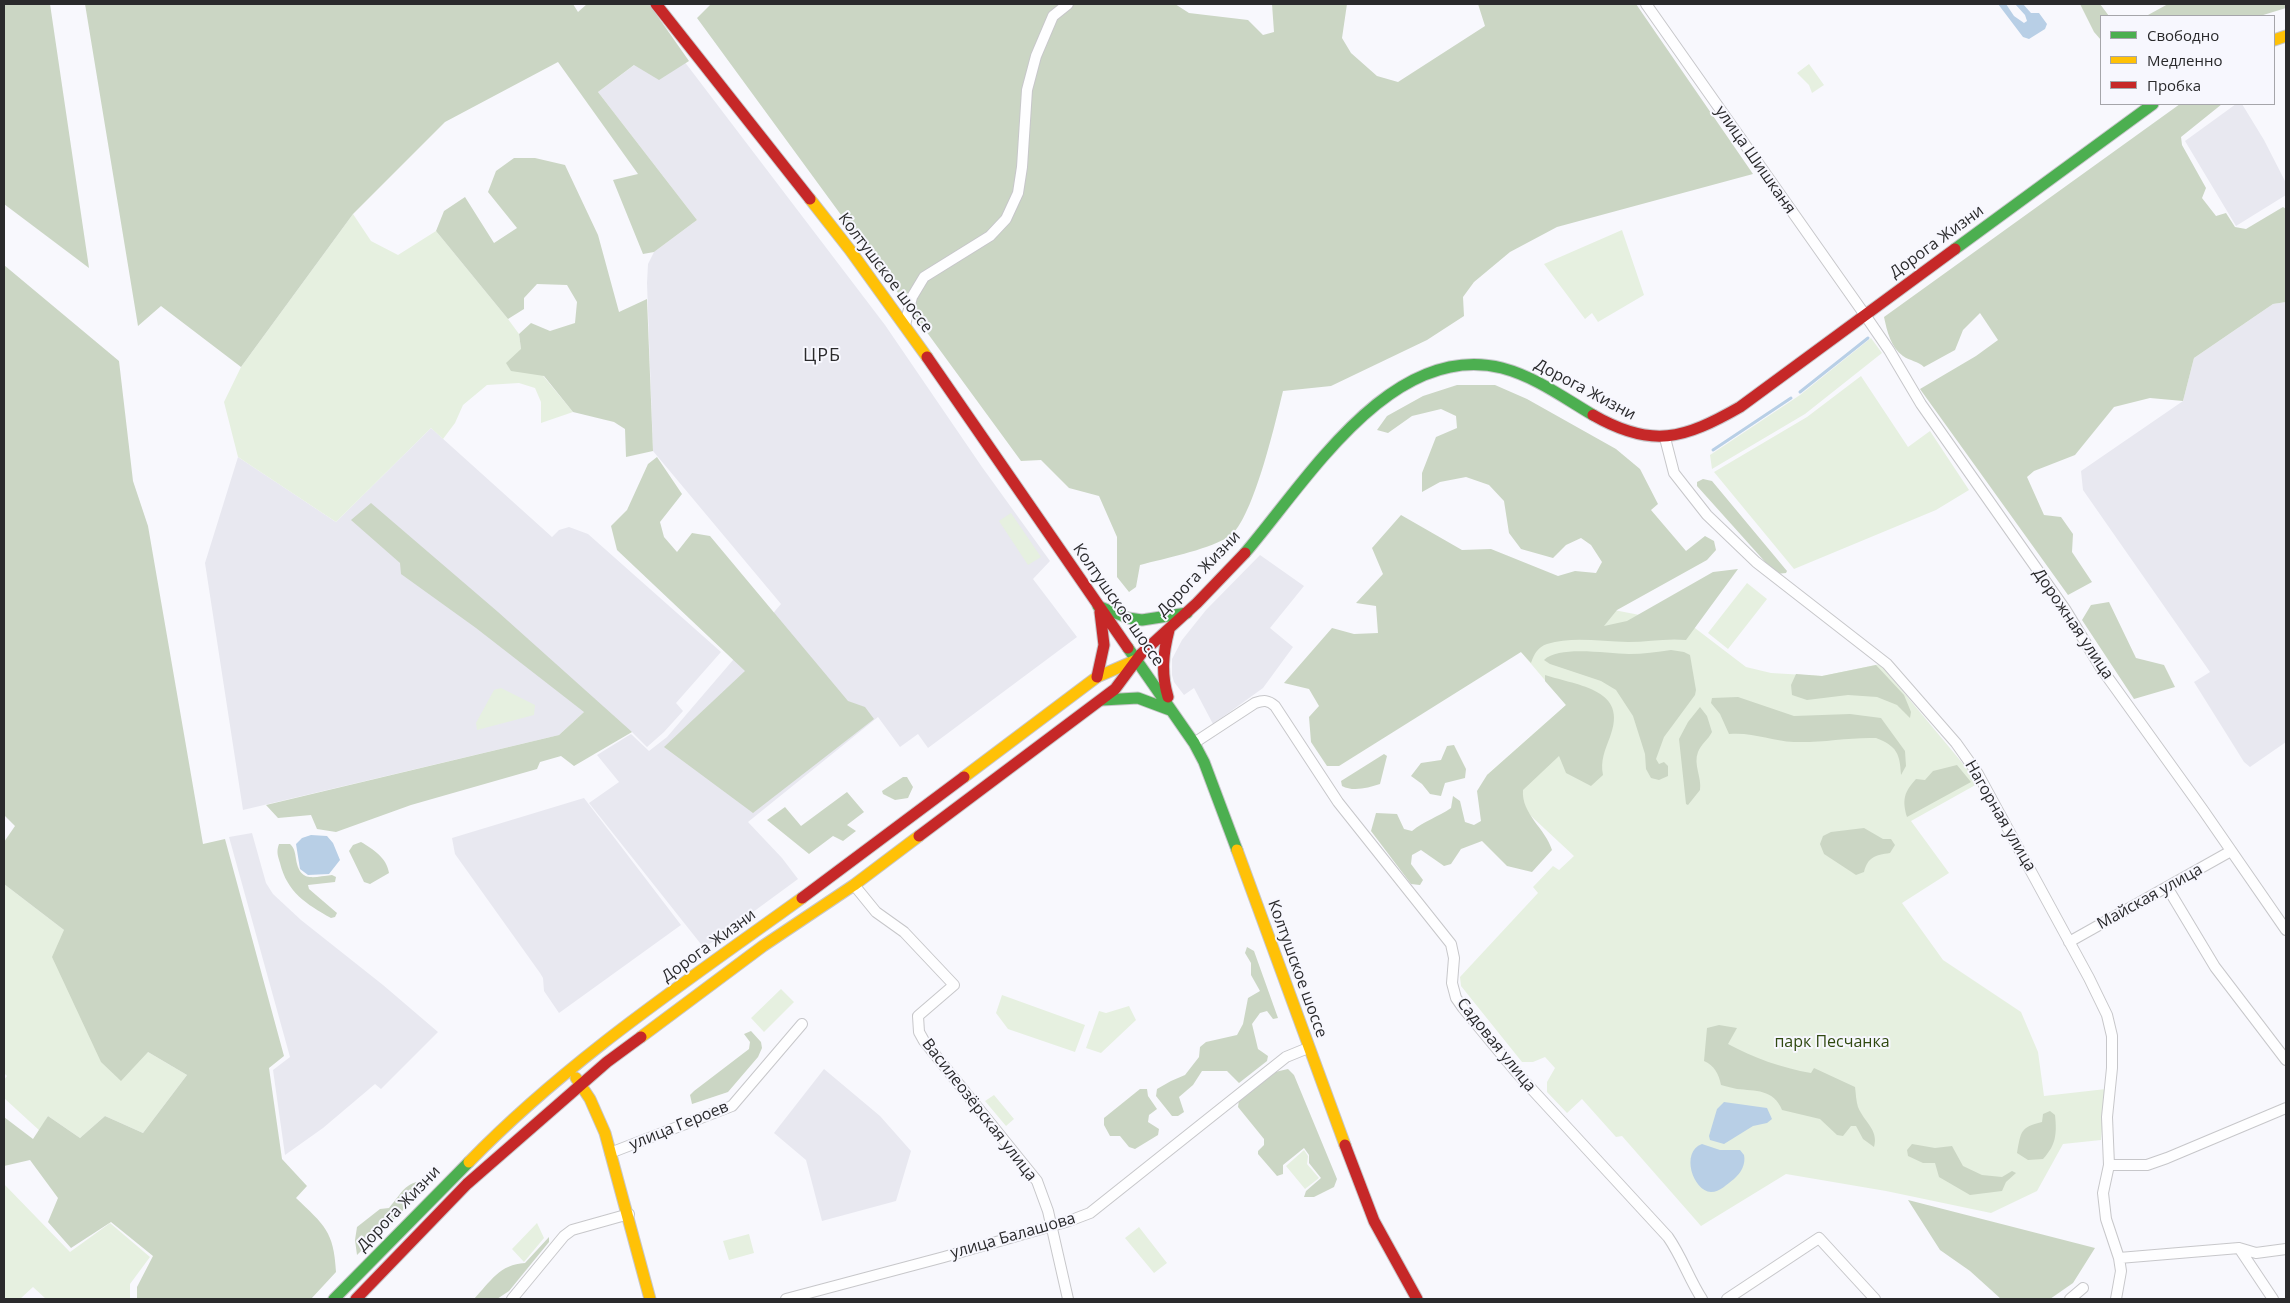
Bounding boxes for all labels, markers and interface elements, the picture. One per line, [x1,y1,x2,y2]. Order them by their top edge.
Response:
legend [2100,15,2275,105]
text: Свободно [2147,25,2219,45]
text: Медленно [2147,50,2223,70]
text: Пробка [2147,75,2201,95]
street label: улица Шишканя [1711,102,1799,218]
street label: Дорога Жизни [1886,201,1988,283]
street label: Колтушское шоссе [834,209,936,337]
district label: ЦРБ [803,345,841,367]
street label: Дорога Жизни [1531,355,1639,425]
street label: Дорога Жизни [1153,527,1245,621]
street label: Колтушское шоссе [1068,540,1168,670]
street label: Дорожная улица [2029,565,2117,683]
street label: Нагорная улица [1960,757,2040,875]
street label: Майская улица [2094,860,2206,934]
street label: Колтушское шоссе [1263,898,1331,1040]
street label: Дорога Жизни [658,905,760,987]
street label: Садовая улица [1452,994,1540,1096]
park label: парк Песчанка [1774,1032,1890,1052]
street label: Василеозёрская улица [917,1035,1041,1185]
street label: улица Героев [627,1097,731,1155]
street label: Дорога Жизни [353,1162,445,1256]
street label: улица Балашова [948,1209,1078,1263]

